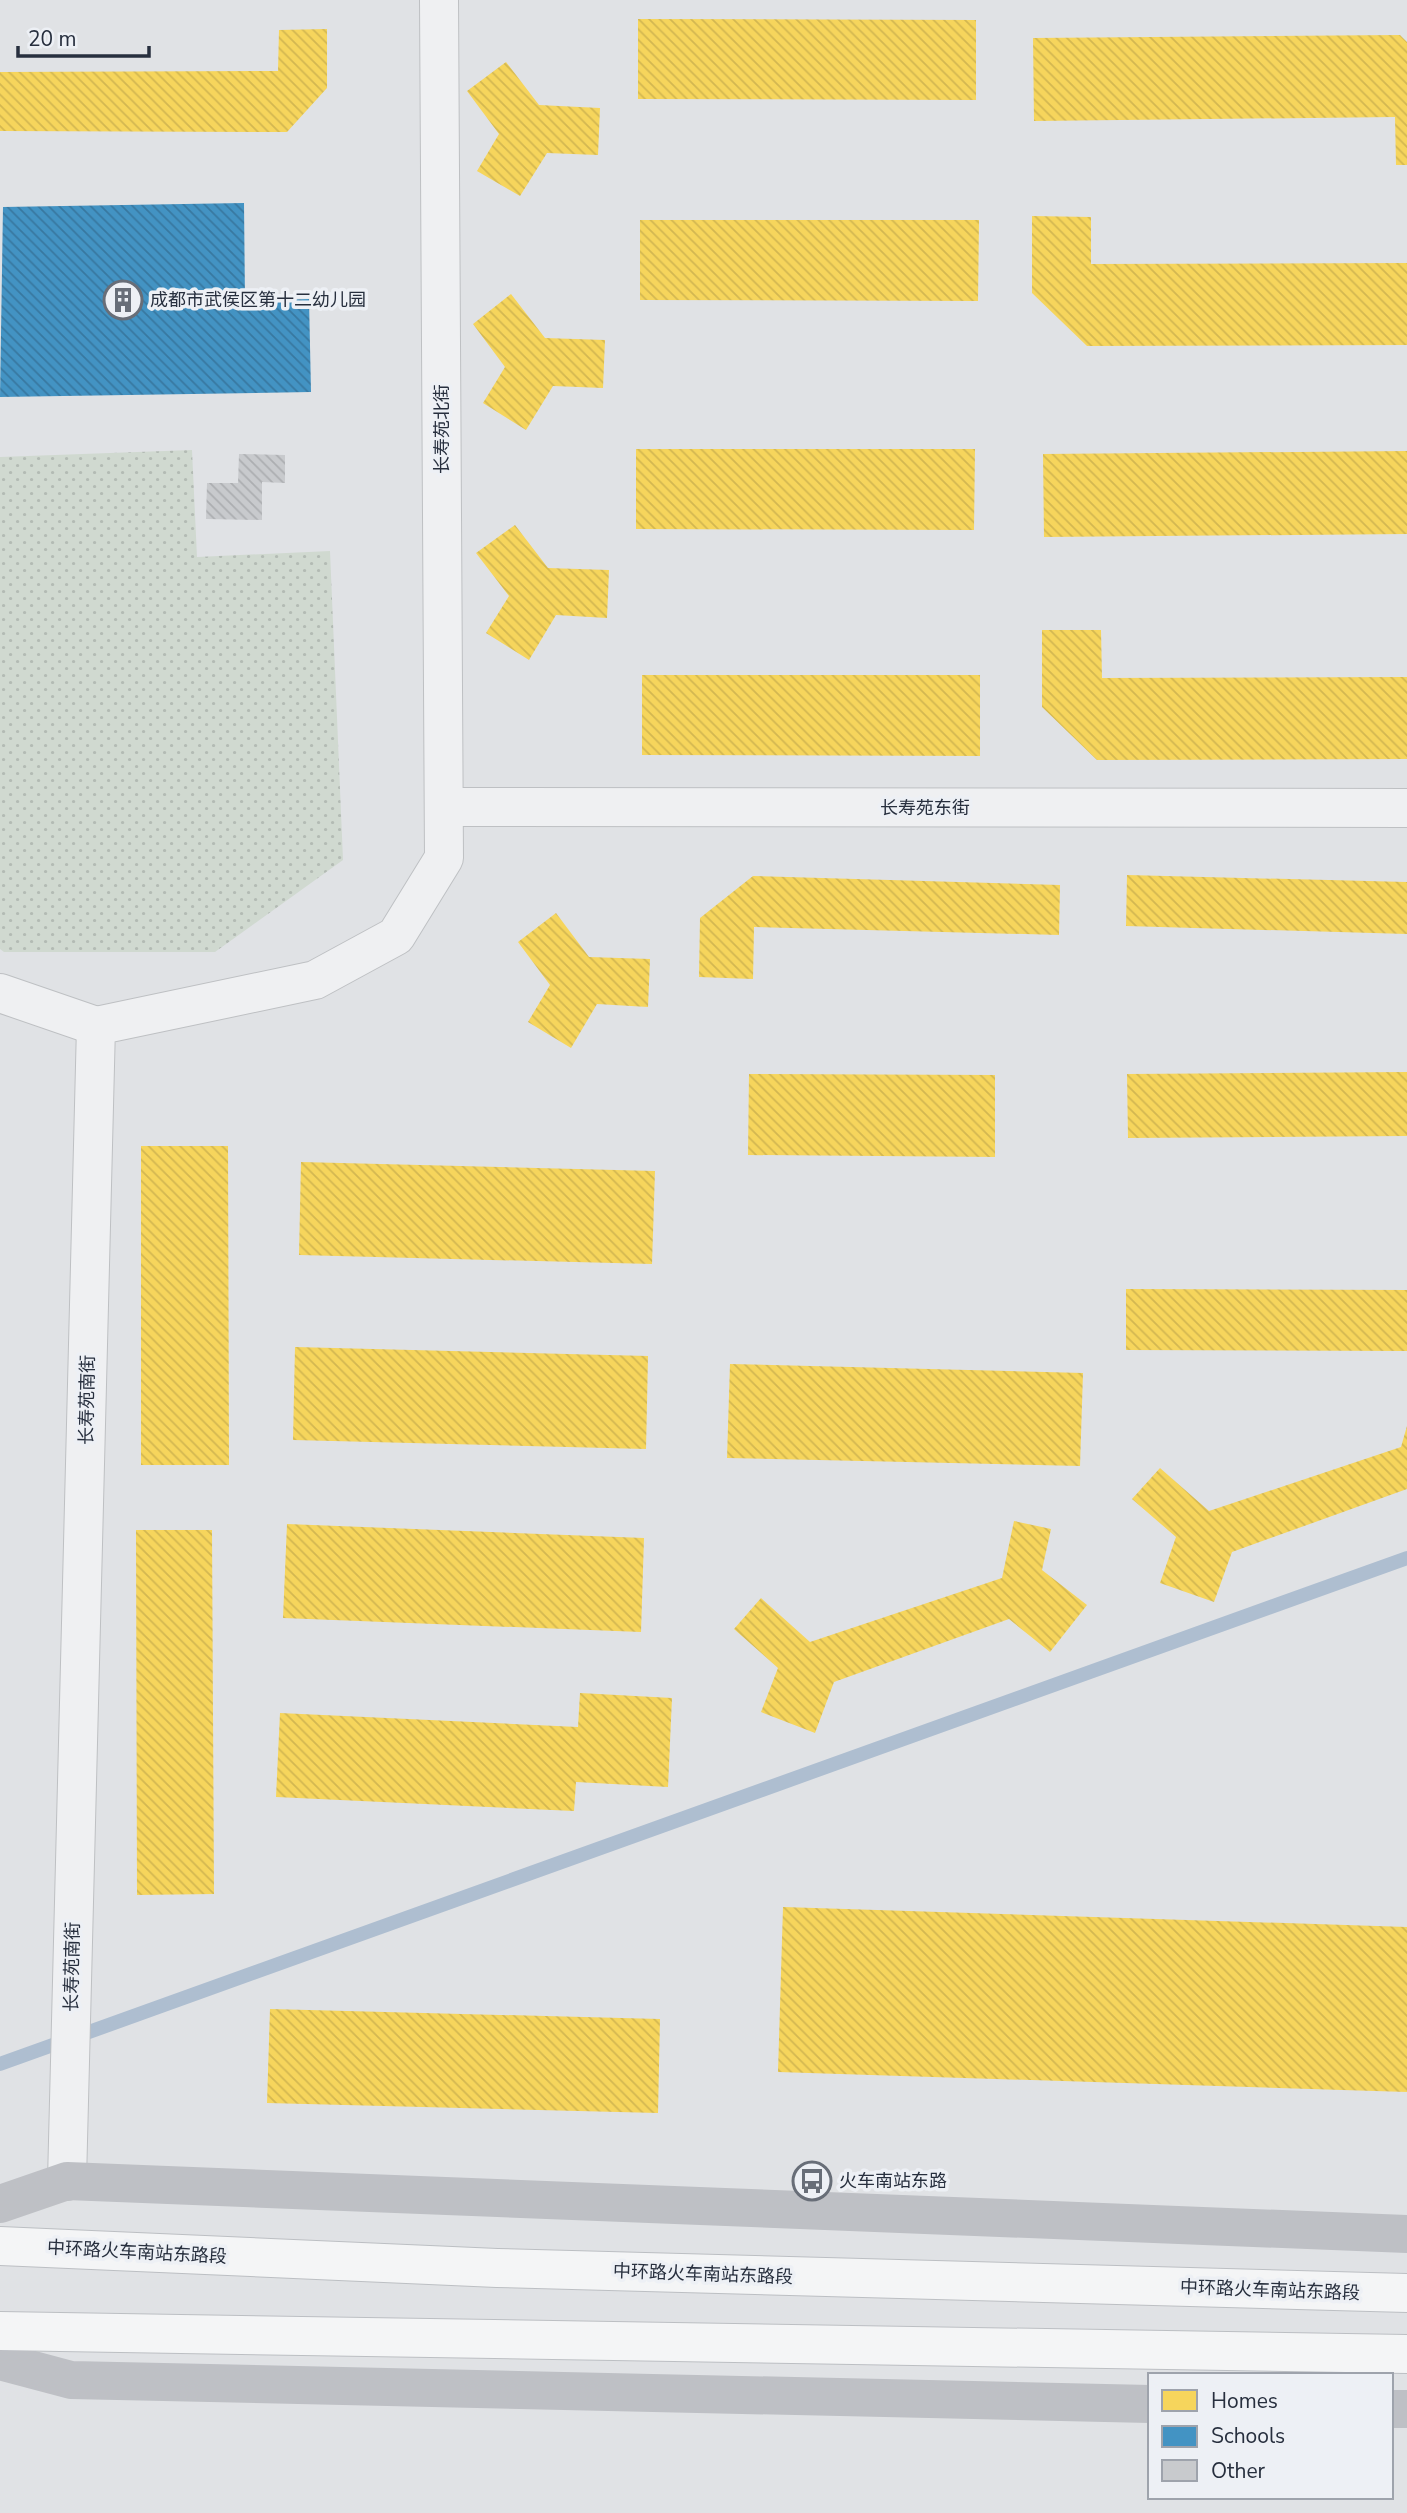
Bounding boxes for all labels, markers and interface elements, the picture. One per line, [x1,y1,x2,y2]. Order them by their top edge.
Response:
scale bar [18,14,149,58]
text: 20 m [28,25,77,53]
building icon: 成都市武侯区第十二幼儿园 [102,279,144,321]
place label: 成都市武侯区第十二幼儿园 [150,288,366,312]
street label: 长寿苑北街 [430,384,454,474]
street label: 长寿苑东街 [880,796,970,820]
street label: 长寿苑南街 [74,1355,100,1445]
street label: 长寿苑南街 [59,1922,85,2012]
bus stop icon: 火车南站东路 [791,2160,833,2202]
place label: 火车南站东路 [839,2169,947,2193]
street label: 中环路火车南站东路段 [46,2235,228,2269]
street label: 中环路火车南站东路段 [613,2259,793,2289]
street label: 中环路火车南站东路段 [1180,2275,1360,2305]
legend [1148,2373,1393,2499]
text: Homes [1211,2387,1278,2415]
text: Schools [1211,2422,1285,2450]
text: Other [1211,2457,1266,2485]

